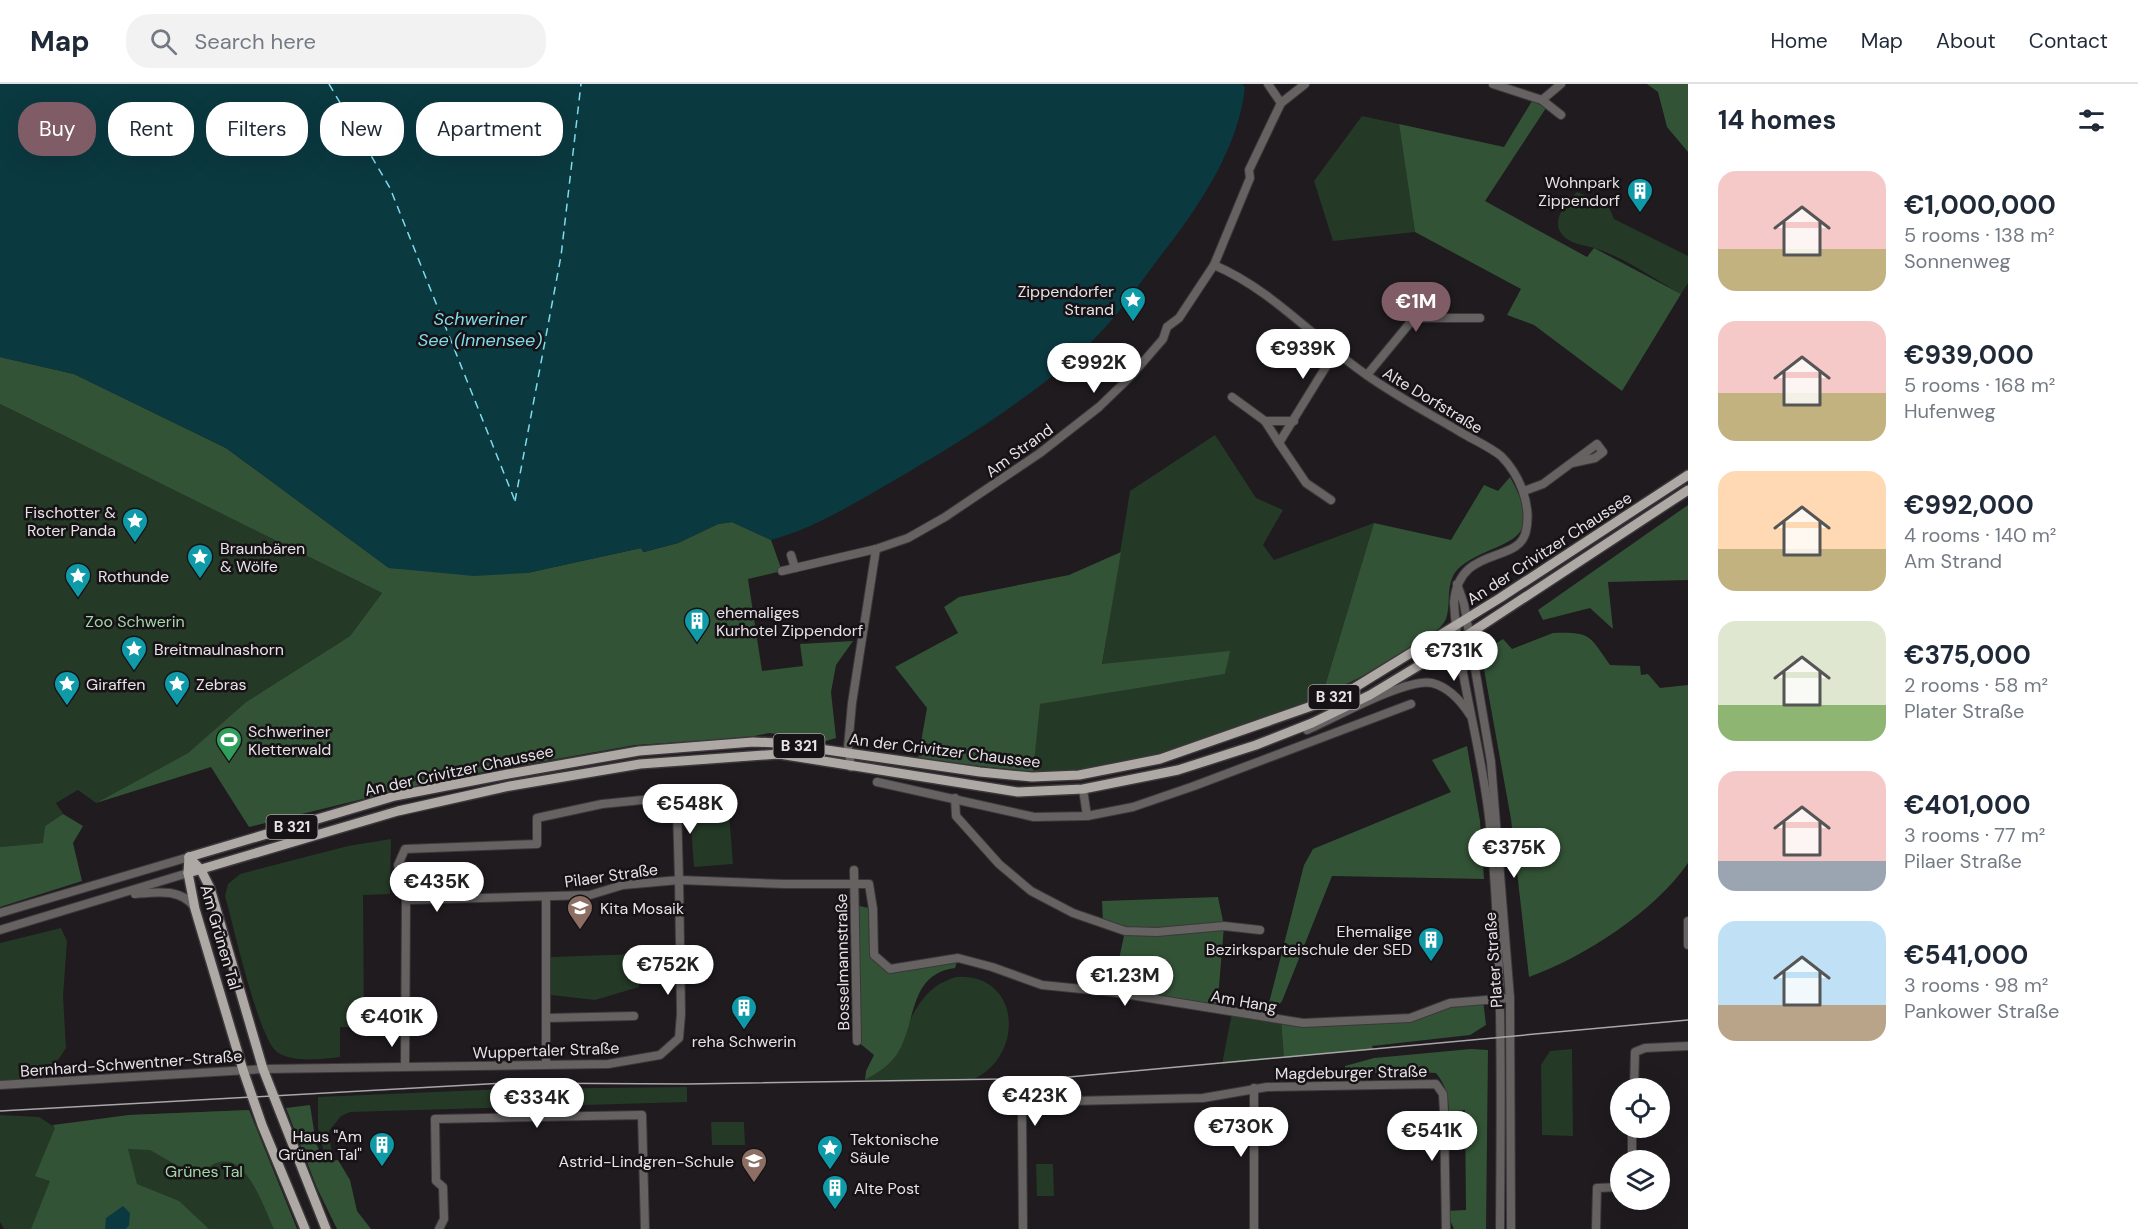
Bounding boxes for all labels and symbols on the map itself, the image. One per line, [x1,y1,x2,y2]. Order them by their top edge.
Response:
place label: Wohnpark Zippendorf [1538,172,1620,211]
building icon: Wohnpark Zippendorf [1625,176,1655,214]
place label: Zippendorfer Strand [1018,281,1114,320]
pin: €1M [1387,282,1445,333]
place icon: Zippendorfer Strand [1118,285,1148,323]
water label: Schweriner See (Innensee) [418,307,542,352]
pin: €939K [1261,329,1345,380]
pin: €992K [1052,343,1136,394]
street label: Alte Dorfstraße [1379,362,1487,439]
street label: Am Strand [981,419,1057,482]
street label: An der Crivitzer Chaussee [1463,487,1636,610]
place label: Fischotter & Roter Panda [25,502,116,541]
place icon: Fischotter & Roter Panda [120,506,150,544]
place label: Braunbären & Wölfe [220,538,305,577]
place icon: Braunbären & Wölfe [185,542,215,580]
place icon: Rothunde [63,561,93,599]
place label: Rothunde [98,566,169,587]
place label: ehemaliges Kurhotel Zippendorf [716,602,863,641]
building icon: ehemaliges Kurhotel Zippendorf [682,606,712,644]
park label: Zoo Schwerin [85,611,185,632]
pin: €731K [1412,631,1496,682]
place icon: Breitmaulnashorn [119,634,149,672]
place label: Breitmaulnashorn [154,639,284,660]
place icon: Giraffen [52,669,82,707]
place icon: Zebras [162,669,192,707]
place label: Giraffen [86,674,145,695]
place label: Zebras [196,674,246,695]
road number: B 321 [1308,685,1360,709]
place label: Schweriner Kletterwald [248,721,331,760]
sports icon: Schweriner Kletterwald [214,725,244,763]
street label: An der Crivitzer Chaussee [848,728,1042,773]
road number: B 321 [774,734,824,758]
street label: An der Crivitzer Chaussee [363,740,555,801]
pin: €548K [648,784,732,835]
road number: B 321 [266,815,318,839]
pin: €375K [1472,828,1556,879]
street label: Pilaer Straße [563,859,659,892]
pin: €435K [395,862,479,913]
street label: Am Grünen Tal [196,882,246,992]
school or university icon: Kita Mosaik [565,893,595,931]
street label: Bosselmannstraße [831,893,854,1031]
place label: Kita Mosaik [600,898,684,919]
street label: Plater Straße [1480,911,1507,1009]
place label: Ehemalige Bezirksparteischule der SED [1206,921,1412,960]
building icon: Ehemalige Bezirksparteischule der SED [1416,925,1446,963]
pin: €752K [626,945,710,996]
pin: €1.23M [1076,956,1174,1007]
street label: Am Hang [1209,985,1279,1018]
building icon: reha Schwerin [729,993,759,1031]
pin: €401K [350,997,434,1048]
place label: reha Schwerin [692,1031,796,1052]
street label: Wuppertaler Straße [472,1037,620,1064]
street label: Bernhard-Schwentner-Straße [19,1045,243,1082]
street label: Magdeburger Straße [1275,1061,1427,1084]
pin: €423K [993,1076,1077,1127]
pin: €334K [495,1078,579,1129]
pin: €730K [1199,1107,1283,1158]
pin: €541K [1390,1111,1474,1162]
place label: Haus "Am Grünen Tal" [278,1126,362,1165]
place label: Tektonische Säule [850,1129,939,1168]
building icon: Haus "Am Grünen Tal" [367,1130,397,1168]
place icon: Tektonische Säule [815,1133,845,1171]
school or university icon: Astrid-Lindgren-Schule [739,1146,769,1184]
place label: Astrid-Lindgren-Schule [559,1151,734,1172]
park label: Grünes Tal [165,1161,243,1182]
building icon: Alte Post [820,1173,850,1211]
place label: Alte Post [854,1178,920,1199]

